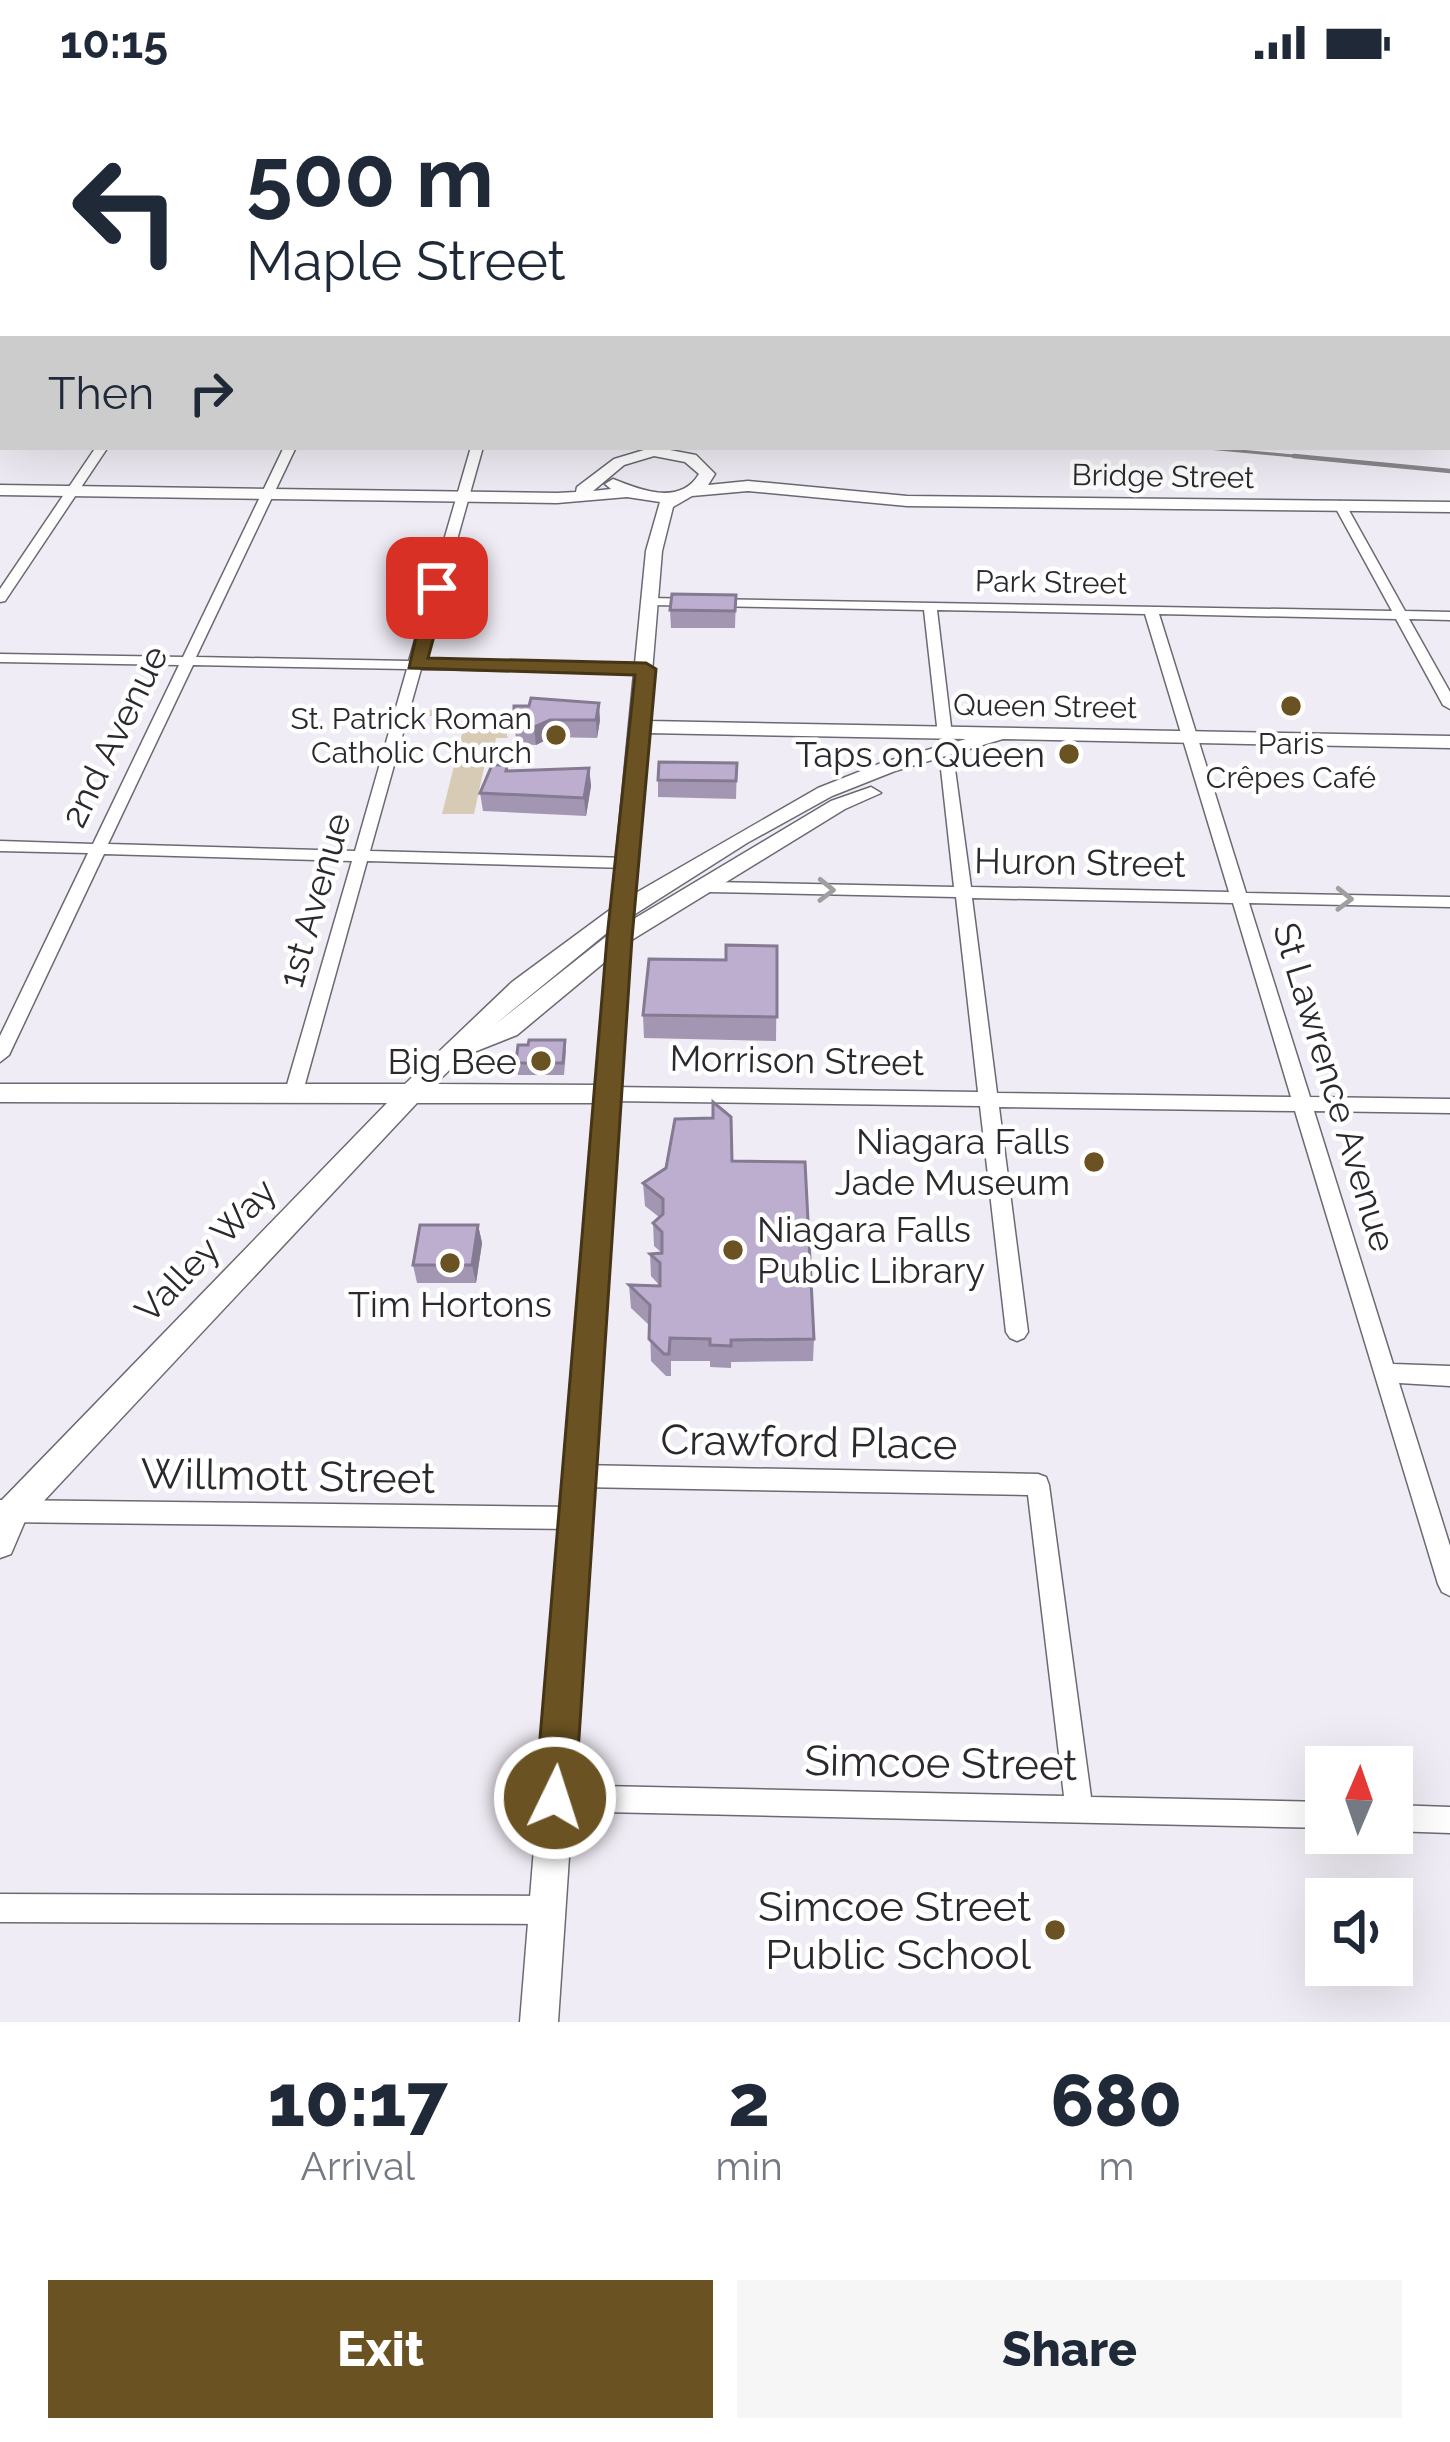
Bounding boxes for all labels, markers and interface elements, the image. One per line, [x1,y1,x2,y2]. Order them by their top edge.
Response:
text: 10:15 [60,16,168,69]
text: 500 m [246,128,494,227]
icon: left [48,132,204,288]
text: Maple Street [246,229,566,293]
icon: right [178,360,244,426]
text: Then [48,367,154,420]
street label: Bridge Street [1071,457,1255,495]
pin [386,537,488,639]
icon: arrive [404,555,470,621]
street label: Park Street [975,563,1127,601]
street label: 2nd Avenue [52,638,176,834]
street label: Queen Street [953,687,1137,725]
marker: Paris Crêpes Café [1278,693,1304,719]
place label: St. Patrick Roman Catholic Church [290,701,532,770]
marker: St. Patrick Roman Catholic Church [543,722,569,748]
place label: Paris Crêpes Café [1206,726,1376,795]
place label: Taps on Queen [795,733,1045,775]
marker: Taps on Queen [1056,741,1082,767]
street label: 1st Avenue [269,808,359,992]
street label: Huron Street [974,839,1186,885]
one-way arrow [817,877,836,903]
one-way arrow [1335,886,1354,912]
street label: St Lawrence Avenue [1265,918,1405,1256]
street label: Morrison Street [669,1037,925,1083]
place label: Big Bee [388,1040,517,1082]
marker: Big Bee [528,1048,554,1074]
place label: Niagara Falls Jade Museum [835,1120,1070,1203]
marker: Niagara Falls Jade Museum [1081,1149,1107,1175]
street label: Valley Way [126,1170,284,1330]
place label: Niagara Falls Public Library [757,1208,985,1291]
marker: Niagara Falls Public Library [720,1237,746,1263]
marker: Tim Hortons [437,1250,463,1276]
place label: Tim Hortons [348,1283,552,1325]
street label: Crawford Place [660,1415,958,1469]
street label: Willmott Street [140,1449,436,1503]
position arrow [492,1735,618,1861]
street label: Simcoe Street [804,1736,1078,1790]
north arrow [1305,1746,1413,1854]
map controls [1305,1746,1413,1986]
button: sound [1305,1878,1413,1986]
place label: Simcoe Street Public School [758,1882,1032,1979]
marker: Simcoe Street Public School [1042,1917,1068,1943]
text: 10:17 [268,2058,448,2143]
text: 2 [728,2058,770,2143]
text: 680 [1051,2058,1182,2143]
text: Arrival [301,2143,415,2189]
text: min [716,2143,783,2189]
text: m [1098,2143,1134,2189]
button: Exit [48,2280,713,2418]
button: Share [737,2280,1402,2418]

